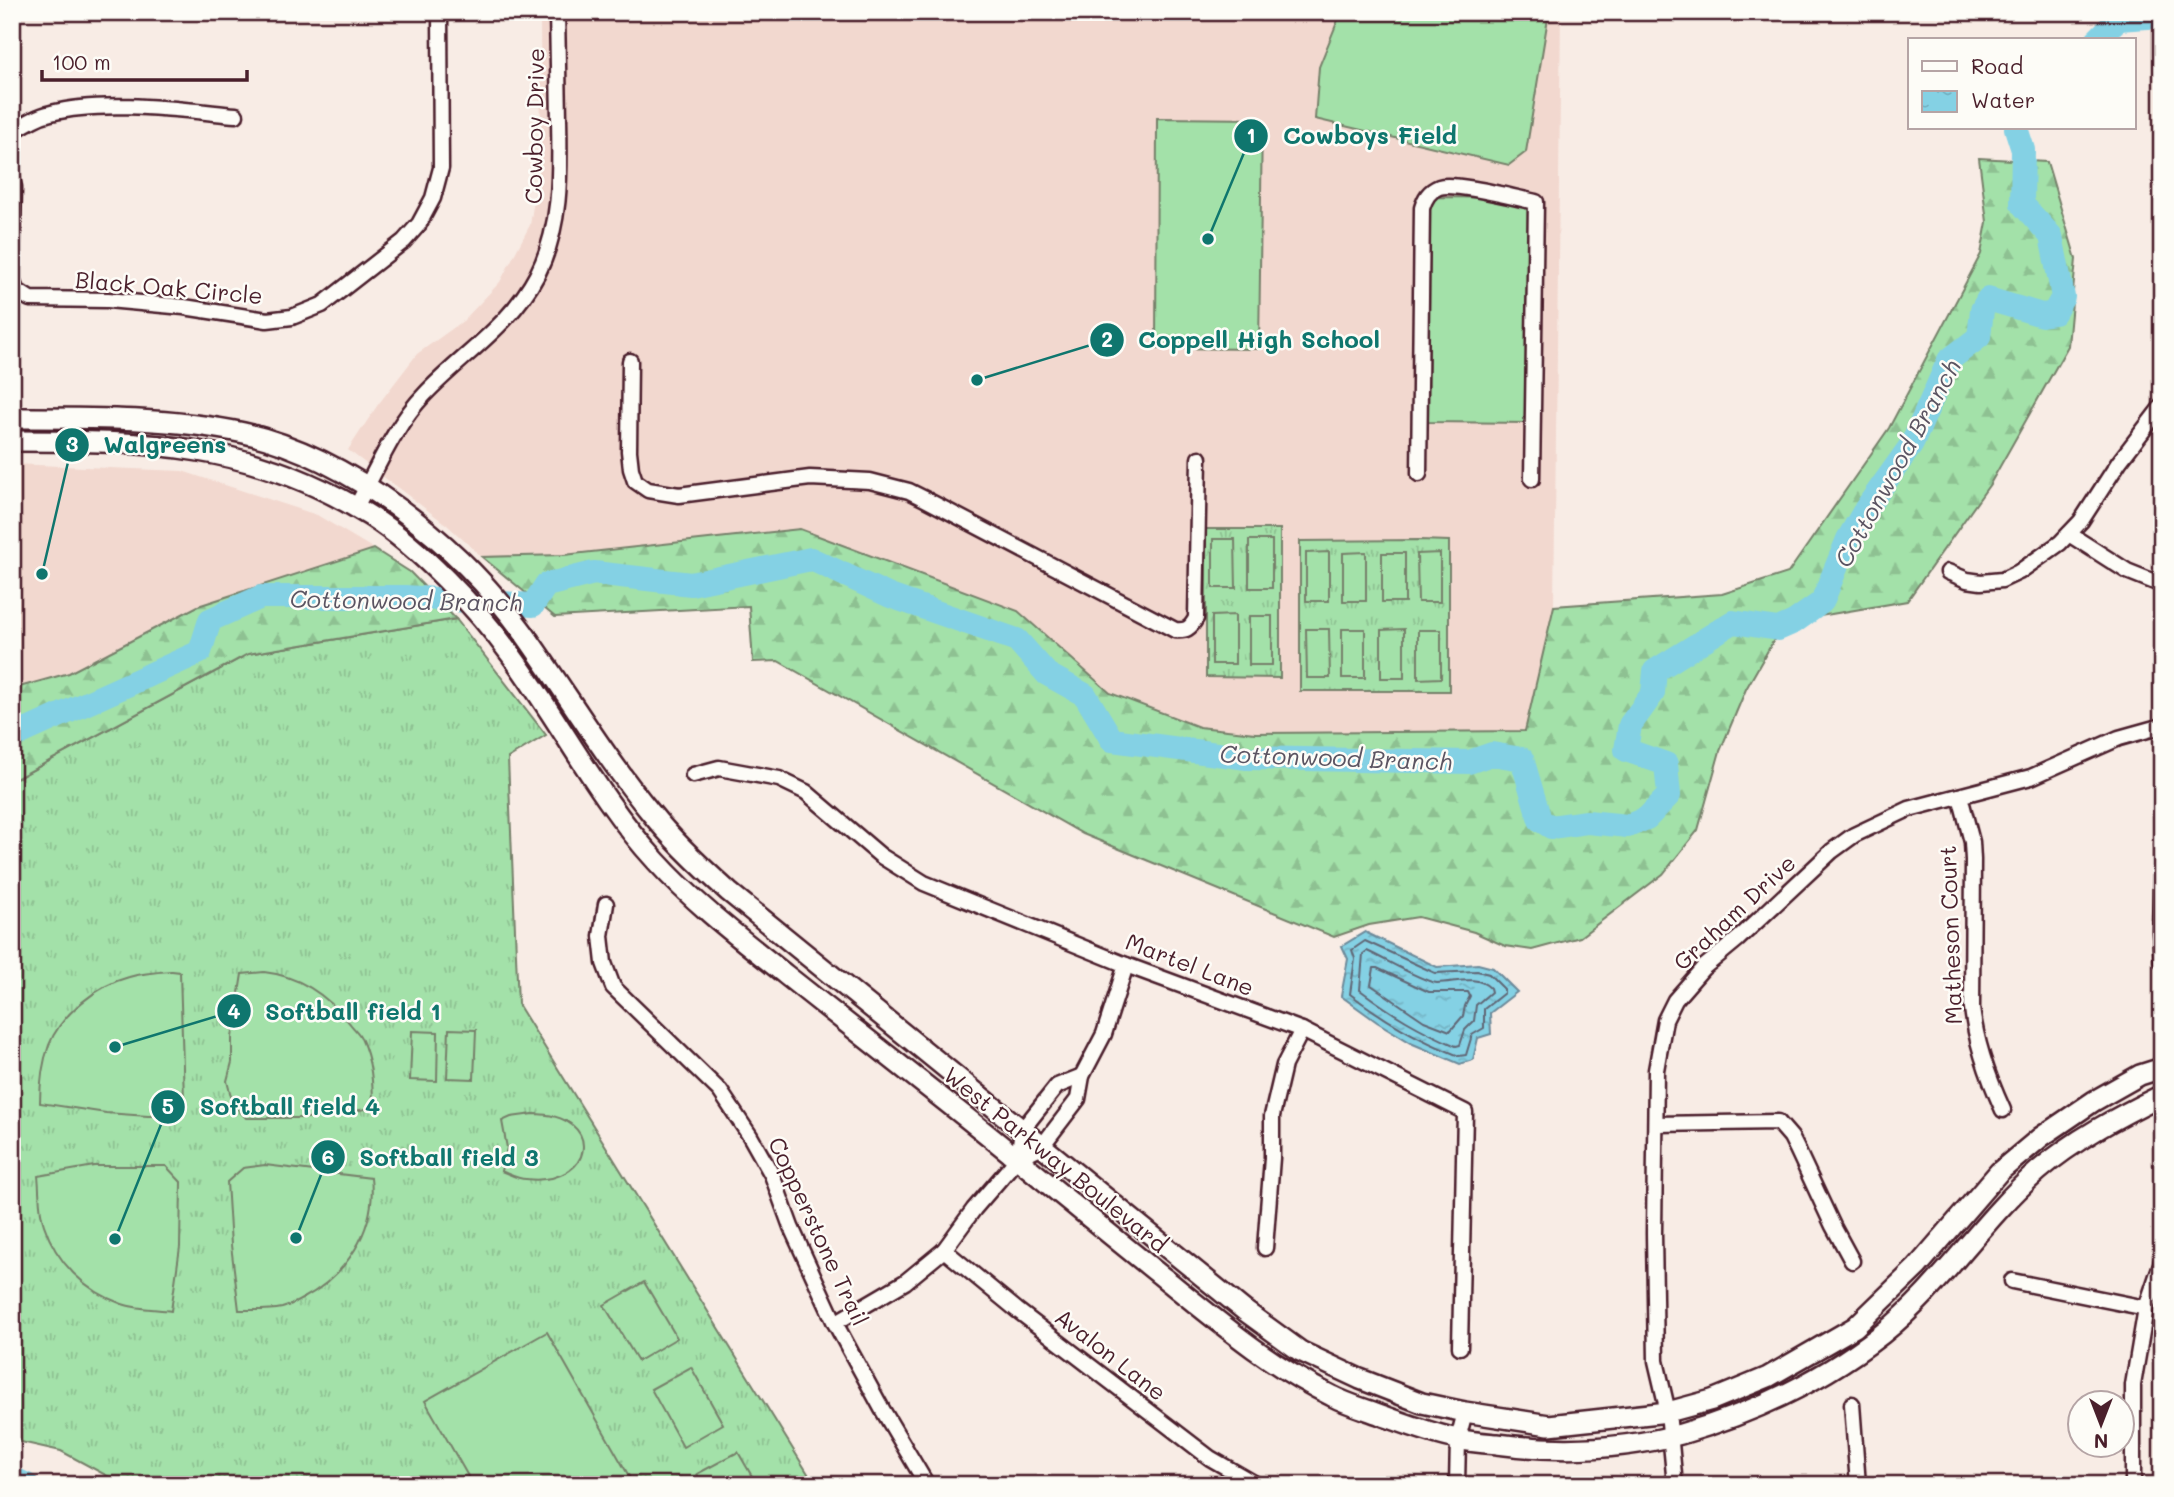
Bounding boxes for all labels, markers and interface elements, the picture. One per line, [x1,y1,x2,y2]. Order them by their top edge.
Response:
scale bar [42,38,247,82]
legend [1908,38,2136,130]
text: 100 m [52,48,111,75]
street label: Cowboy Drive [518,48,550,204]
text: Road [1971,52,2023,79]
text: Water [1971,86,2035,113]
callout: Cowboys Field [1234,113,1471,158]
text: Cowboys Field [1283,119,1457,150]
text: 1 [1246,121,1256,148]
street label: Black Oak Circle [74,264,264,310]
callout: Coppell High School [1090,317,1394,362]
text: Coppell High School [1138,323,1380,354]
text: 2 [1101,325,1113,352]
water label: Cottonwood Branch [1827,354,1967,572]
callout: Walgreens [55,422,241,467]
text: Walgreens [104,428,226,459]
text: 3 [66,430,78,457]
water label: Cottonwood Branch [289,582,523,618]
water label: Cottonwood Branch [1219,737,1453,777]
street label: Matheson Court [1932,845,1968,1025]
street label: Graham Drive [1666,848,1802,976]
street label: Martel Lane [1122,926,1258,1002]
callout: Softball field 1 [216,989,455,1034]
text: Softball field 1 [265,995,441,1026]
text: 4 [227,997,241,1024]
street label: West Parkway Boulevard [938,1059,1174,1259]
callout: Softball field 4 [151,1084,394,1129]
text: Softball field 4 [200,1090,380,1121]
text: 5 [162,1092,174,1119]
street label: Copperstone Trail [762,1132,876,1330]
callout: Softball field 3 [310,1135,553,1180]
text: Softball field 3 [359,1141,539,1172]
text: 6 [322,1143,334,1170]
street label: Avalon Lane [1049,1301,1173,1407]
north arrow [2066,1388,2136,1458]
text: N [2094,1429,2108,1454]

